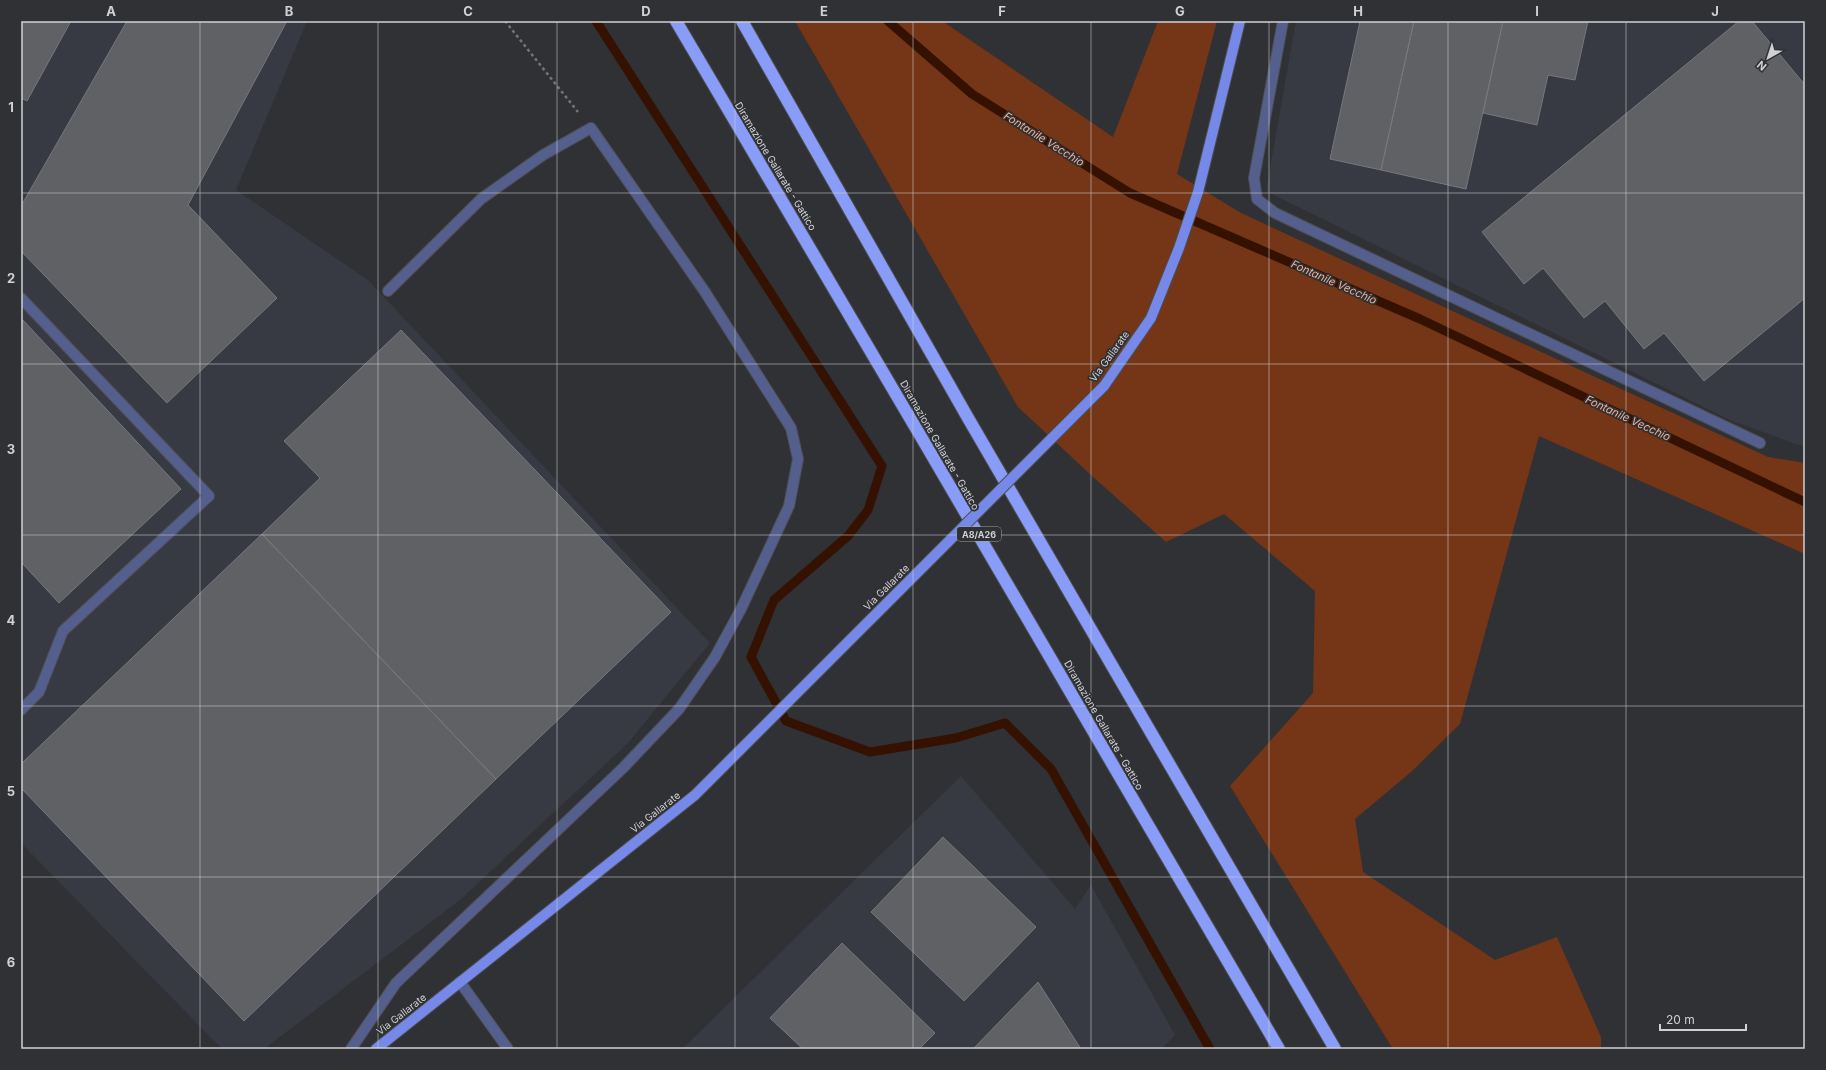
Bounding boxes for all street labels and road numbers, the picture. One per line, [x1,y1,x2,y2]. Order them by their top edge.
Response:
street label: Diramazione Gallarate - Gattico [733,100,819,232]
street label: Via Gallarate [1087,328,1131,384]
street label: Diramazione Gallarate - Gattico [898,378,982,512]
road number: A8/A26 [957,527,1001,541]
street label: Via Gallarate [861,562,911,612]
street label: Diramazione Gallarate - Gattico [1062,658,1146,792]
street label: Via Gallarate [628,789,682,835]
street label: Via Gallarate [374,991,428,1037]

